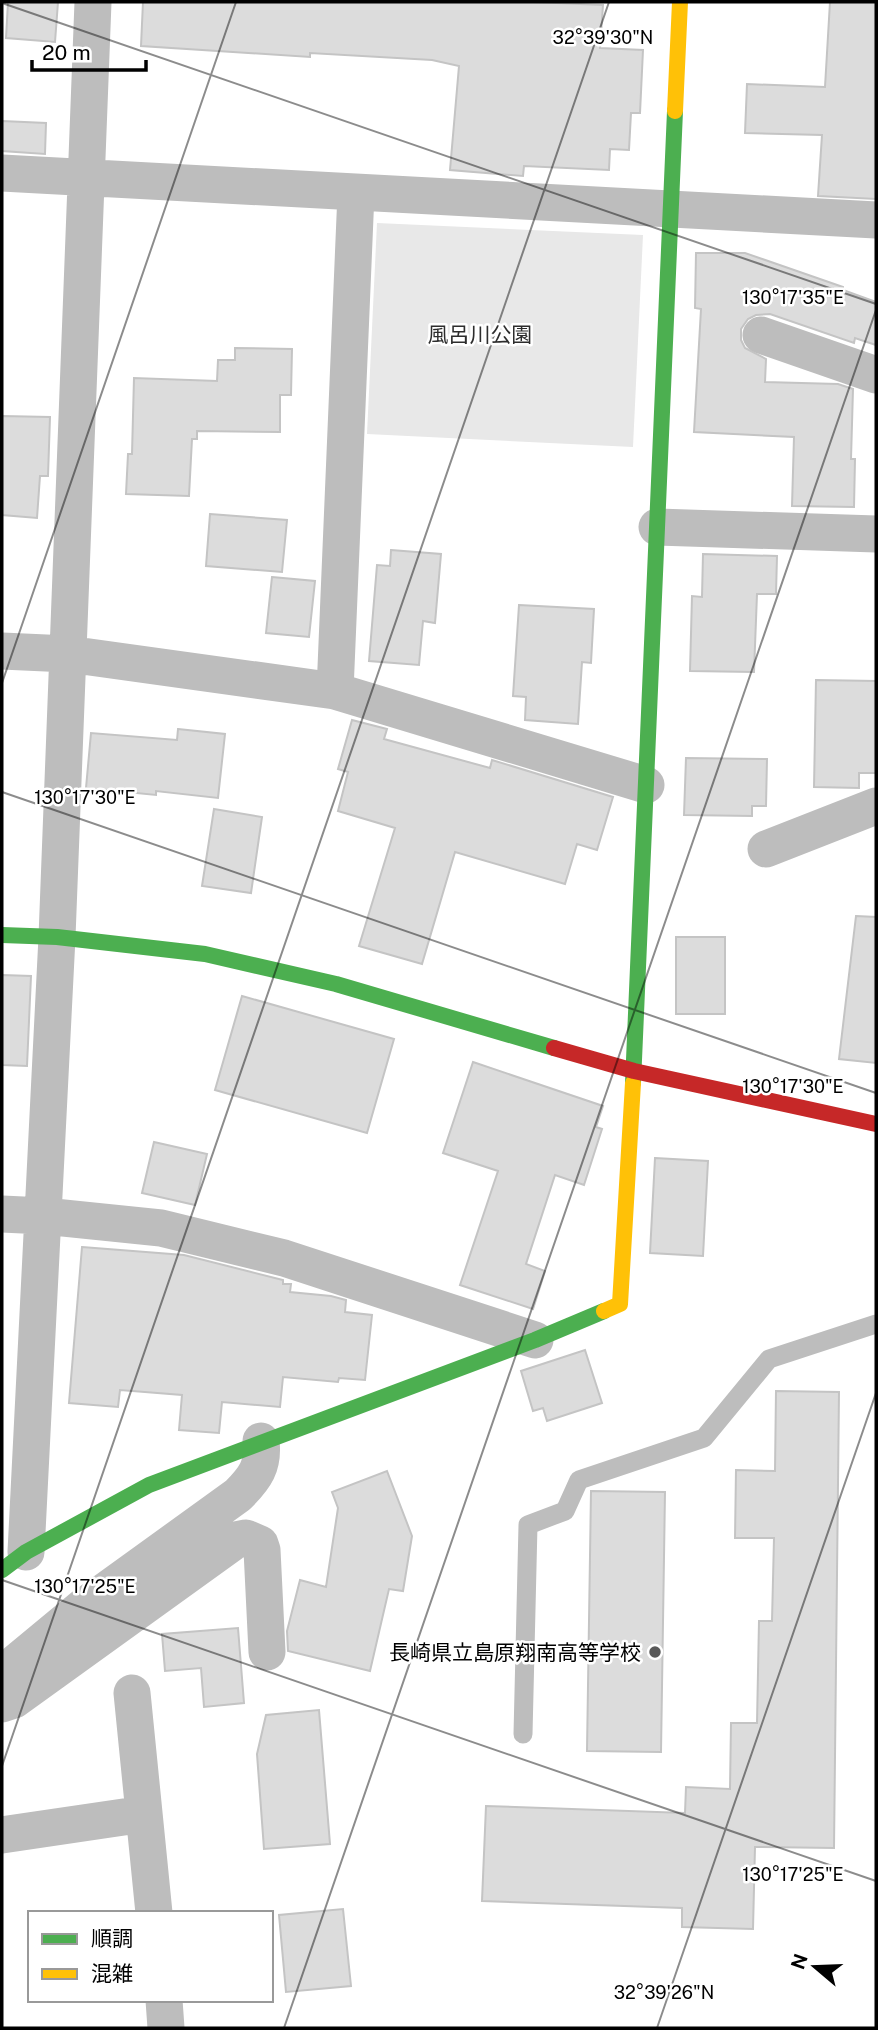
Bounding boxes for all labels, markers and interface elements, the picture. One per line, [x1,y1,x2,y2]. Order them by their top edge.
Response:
text: 32°39'30"N [553,27,653,48]
scale bar [32,28,145,72]
text: 20 m [42,40,91,65]
text: 130°17'35"E [742,287,844,308]
park label: 風呂川公園 [428,322,533,347]
text: 130°17'30"E [34,787,136,808]
text: 130°17'30"E [742,1076,844,1097]
text: 130°17'25"E [34,1576,136,1597]
place label: 長崎県立島原翔南高等学校 [389,1640,641,1665]
marker: 長崎県立島原翔南高等学校 [647,1644,663,1660]
text: 130°17'25"E [742,1864,844,1885]
legend [28,1911,273,2002]
text: 順調 [91,1926,133,1951]
north arrow [780,1932,850,2002]
text: N [786,1951,812,1972]
text: 混雑 [91,1961,133,1986]
text: 32°39'26"N [614,1982,714,2003]

